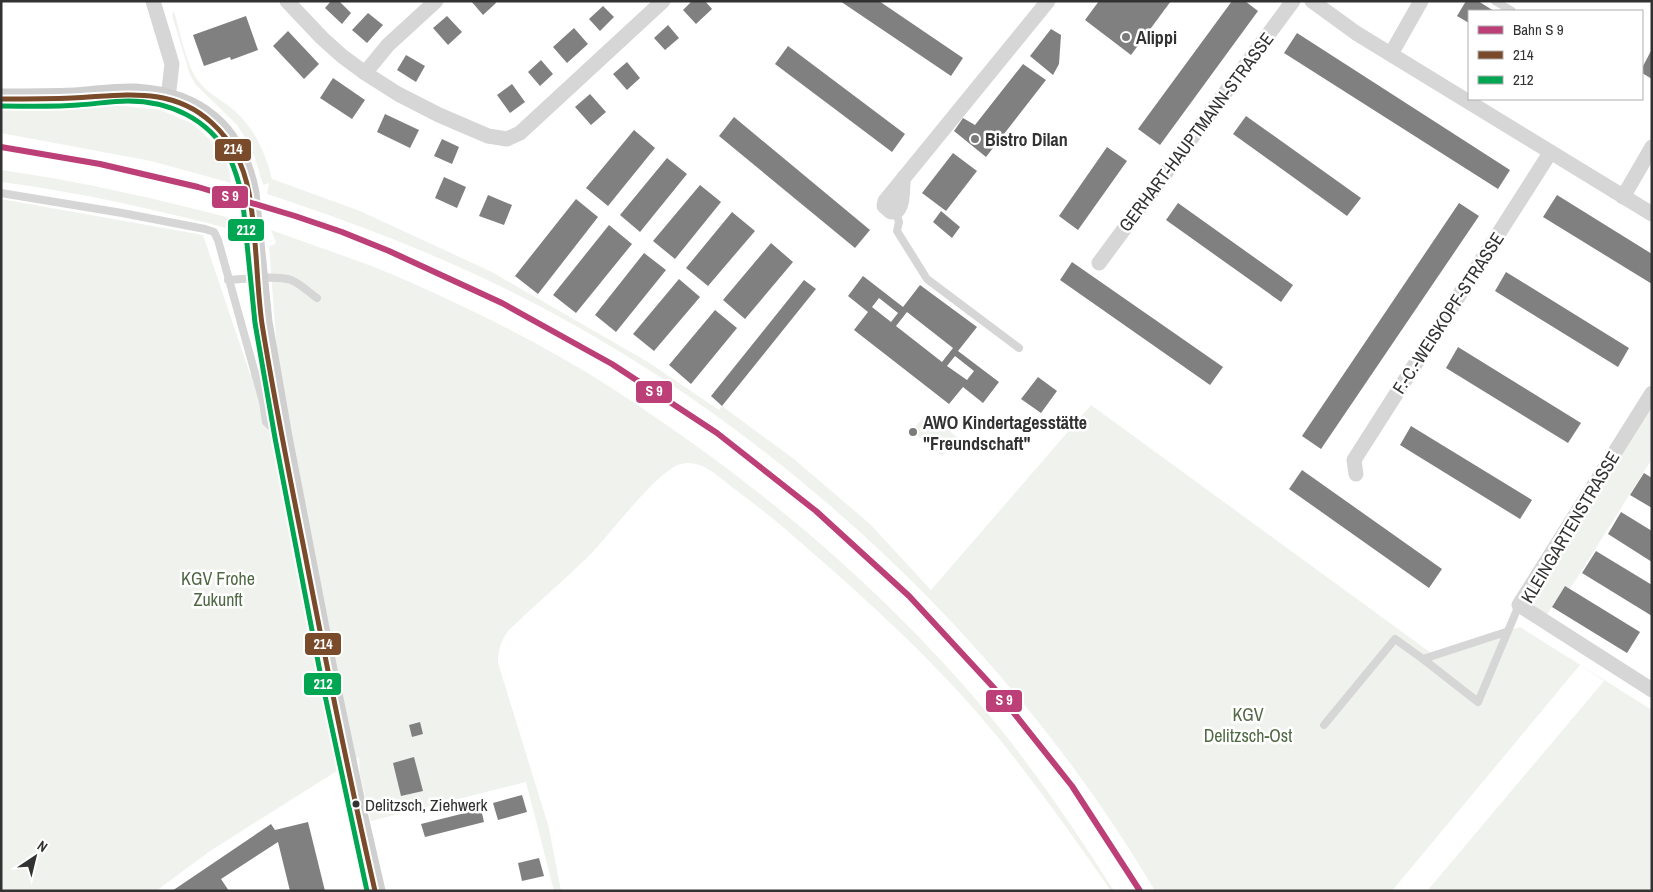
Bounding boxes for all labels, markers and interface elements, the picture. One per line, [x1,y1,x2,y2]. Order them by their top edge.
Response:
legend [1468,10,1643,100]
text: Bahn S 9 [1513,19,1564,40]
place label: Alippi [1136,25,1177,50]
street label: GERHART-HAUPTMANN-STRASSE [1113,27,1279,237]
marker: Alippi [1120,31,1132,43]
text: 214 [1513,44,1534,65]
text: 212 [1513,69,1534,90]
place label: Bistro Dilan [985,127,1068,152]
marker: Bistro Dilan [969,133,981,145]
line badge: 214 [214,138,252,162]
text: 214 [223,140,243,158]
line badge: S 9 [211,185,249,209]
text: S 9 [221,187,239,205]
line badge: 212 [227,218,265,242]
text: 212 [236,221,256,239]
street label: F.-C.-WEISKOPF-STRASSE [1386,227,1510,399]
line badge: S 9 [635,380,673,404]
text: S 9 [645,382,663,400]
place label: AWO Kindertagesstätte "Freundschaft" [923,410,1087,456]
marker: AWO Kindertagesstätte "Freundschaft" [907,426,919,438]
street label: KLEINGARTENSTRASSE [1515,446,1625,608]
park label: KGV Frohe Zukunft [181,566,255,612]
line badge: 214 [304,632,342,656]
text: 214 [313,635,333,653]
line badge: 212 [303,672,342,696]
text: 212 [313,675,333,693]
line badge: S 9 [985,689,1023,713]
text: S 9 [995,691,1013,709]
park label: KGV Delitzsch-Ost [1204,702,1292,748]
place label: Delitzsch, Ziehwerk [365,793,487,816]
marker: Delitzsch, Ziehwerk [351,799,361,809]
north arrow [10,832,60,882]
text: N [34,837,51,856]

